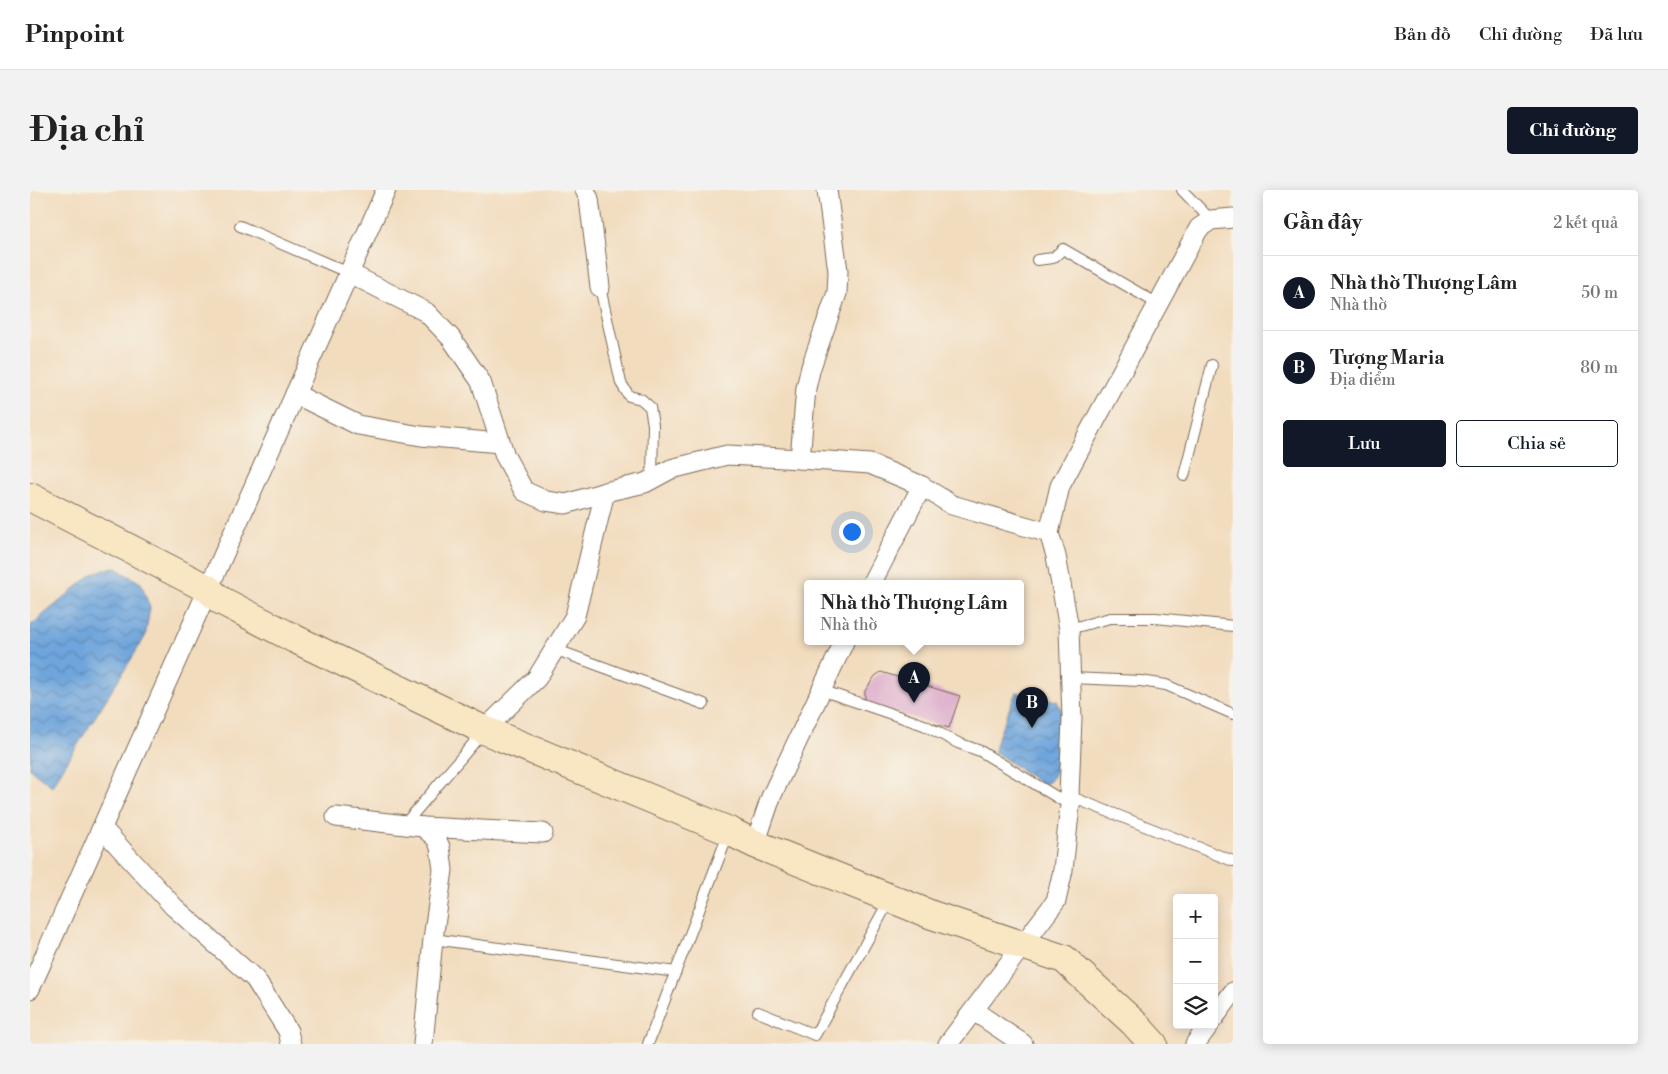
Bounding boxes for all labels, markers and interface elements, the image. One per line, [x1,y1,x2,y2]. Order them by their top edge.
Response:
text: Pinpoint [25,20,124,50]
text: Bản đồ [1394,23,1451,46]
text: Chỉ đường [1479,23,1562,46]
text: Đã lưu [1590,23,1643,46]
button: Chỉ đường [1507,107,1638,154]
text: Địa chỉ [30,109,144,152]
text: Gần đây [1283,210,1362,236]
text: 2 kết quả [1553,213,1618,233]
text: Nhà thờ Thượng Lâm [1330,271,1517,295]
text: A [1293,283,1305,303]
text: 50 m [1581,283,1618,303]
text: Nhà thờ [1330,295,1387,315]
text: Tượng Maria [1330,346,1444,370]
text: B [1293,358,1305,378]
text: 80 m [1580,358,1618,378]
text: Địa điểm [1330,370,1396,390]
button: Lưu [1283,420,1446,467]
button: Chia sẻ [1456,420,1618,467]
your location [839,519,865,545]
popup [804,580,1024,645]
text: Nhà thờ Thượng Lâm [820,591,1008,615]
text: Nhà thờ [820,615,878,635]
pin: A [898,662,930,703]
pin: B [1016,687,1048,728]
map controls [1173,894,1218,1029]
button: + [1173,894,1218,939]
button: − [1173,939,1218,984]
button: layers [1173,984,1218,1029]

